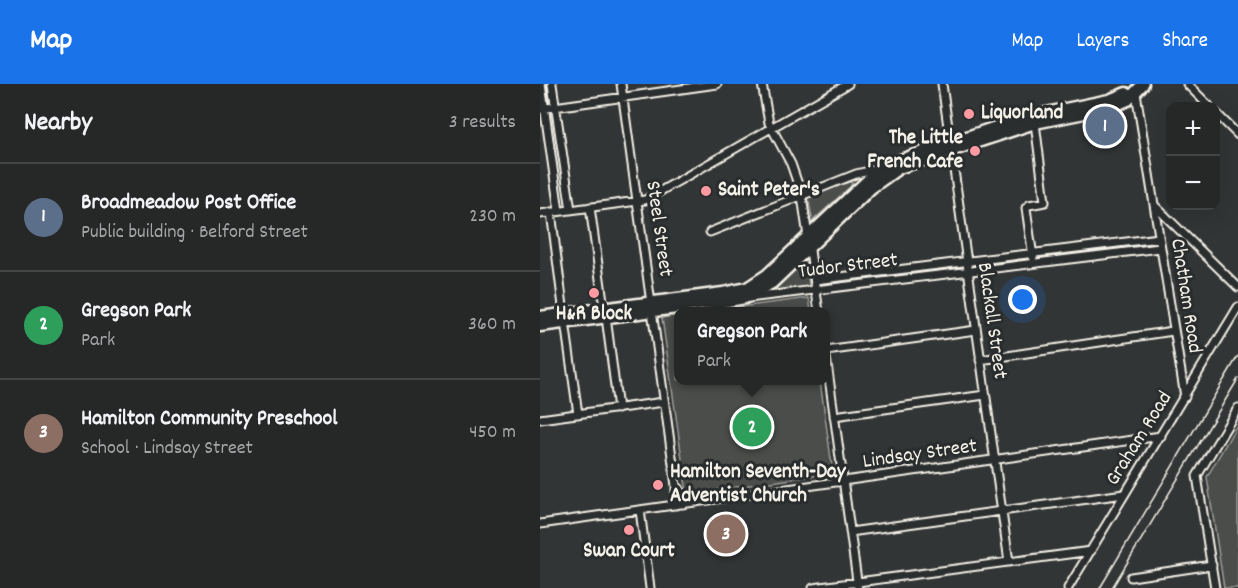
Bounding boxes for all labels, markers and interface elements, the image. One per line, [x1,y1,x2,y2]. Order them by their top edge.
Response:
text: Map [30,22,72,62]
text: Map [1012,27,1043,57]
text: Layers [1076,27,1129,57]
text: Share [1162,27,1208,57]
place label: Liquorland [981,99,1064,129]
map controls [1166,102,1220,210]
button: + [1166,102,1220,156]
pin: 1 [1086,104,1124,148]
text: Nearby [24,105,92,142]
marker: Liquorland [962,107,976,121]
text: 3 results [449,109,516,137]
place label: The Little French Cafe [867,124,963,178]
marker: The Little French Cafe [968,144,982,158]
button: − [1166,156,1220,210]
place label: Saint Peter's [718,176,820,206]
street label: Steel Street [636,179,680,279]
marker: Saint Peter's [699,184,713,198]
text: Broadmeadow Post Office [81,188,296,219]
text: 1 [41,203,46,231]
text: 230 m [469,203,516,231]
text: Public building · Belford Street [81,219,308,247]
street label: Chatham Road [1161,237,1209,355]
street label: Tudor Street [796,246,900,288]
street label: Blackall Street [968,261,1014,382]
your location [1008,285,1037,314]
marker: H&R Block [587,286,601,300]
text: Gregson Park [81,296,191,327]
place label: H&R Block [556,300,633,330]
popup [674,307,830,385]
text: 2 [39,311,48,339]
text: 360 m [468,311,516,339]
text: Gregson Park [697,317,807,348]
text: Park [81,327,115,355]
text: Park [697,348,731,376]
street label: Graham Road [1099,386,1181,492]
text: Hamilton Community Preschool [81,404,338,435]
pin: 2 [732,404,772,450]
text: 3 [39,419,48,447]
text: 450 m [469,419,516,447]
street label: Lindsay Street [861,432,979,478]
text: School · Lindsay Street [81,435,253,463]
place label: Hamilton Seventh-Day Adventist Church [670,458,847,512]
marker: Hamilton Seventh-Day Adventist Church [651,478,665,492]
pin: 3 [706,512,746,556]
marker: Swan Court [622,523,636,537]
place label: Swan Court [583,537,675,567]

